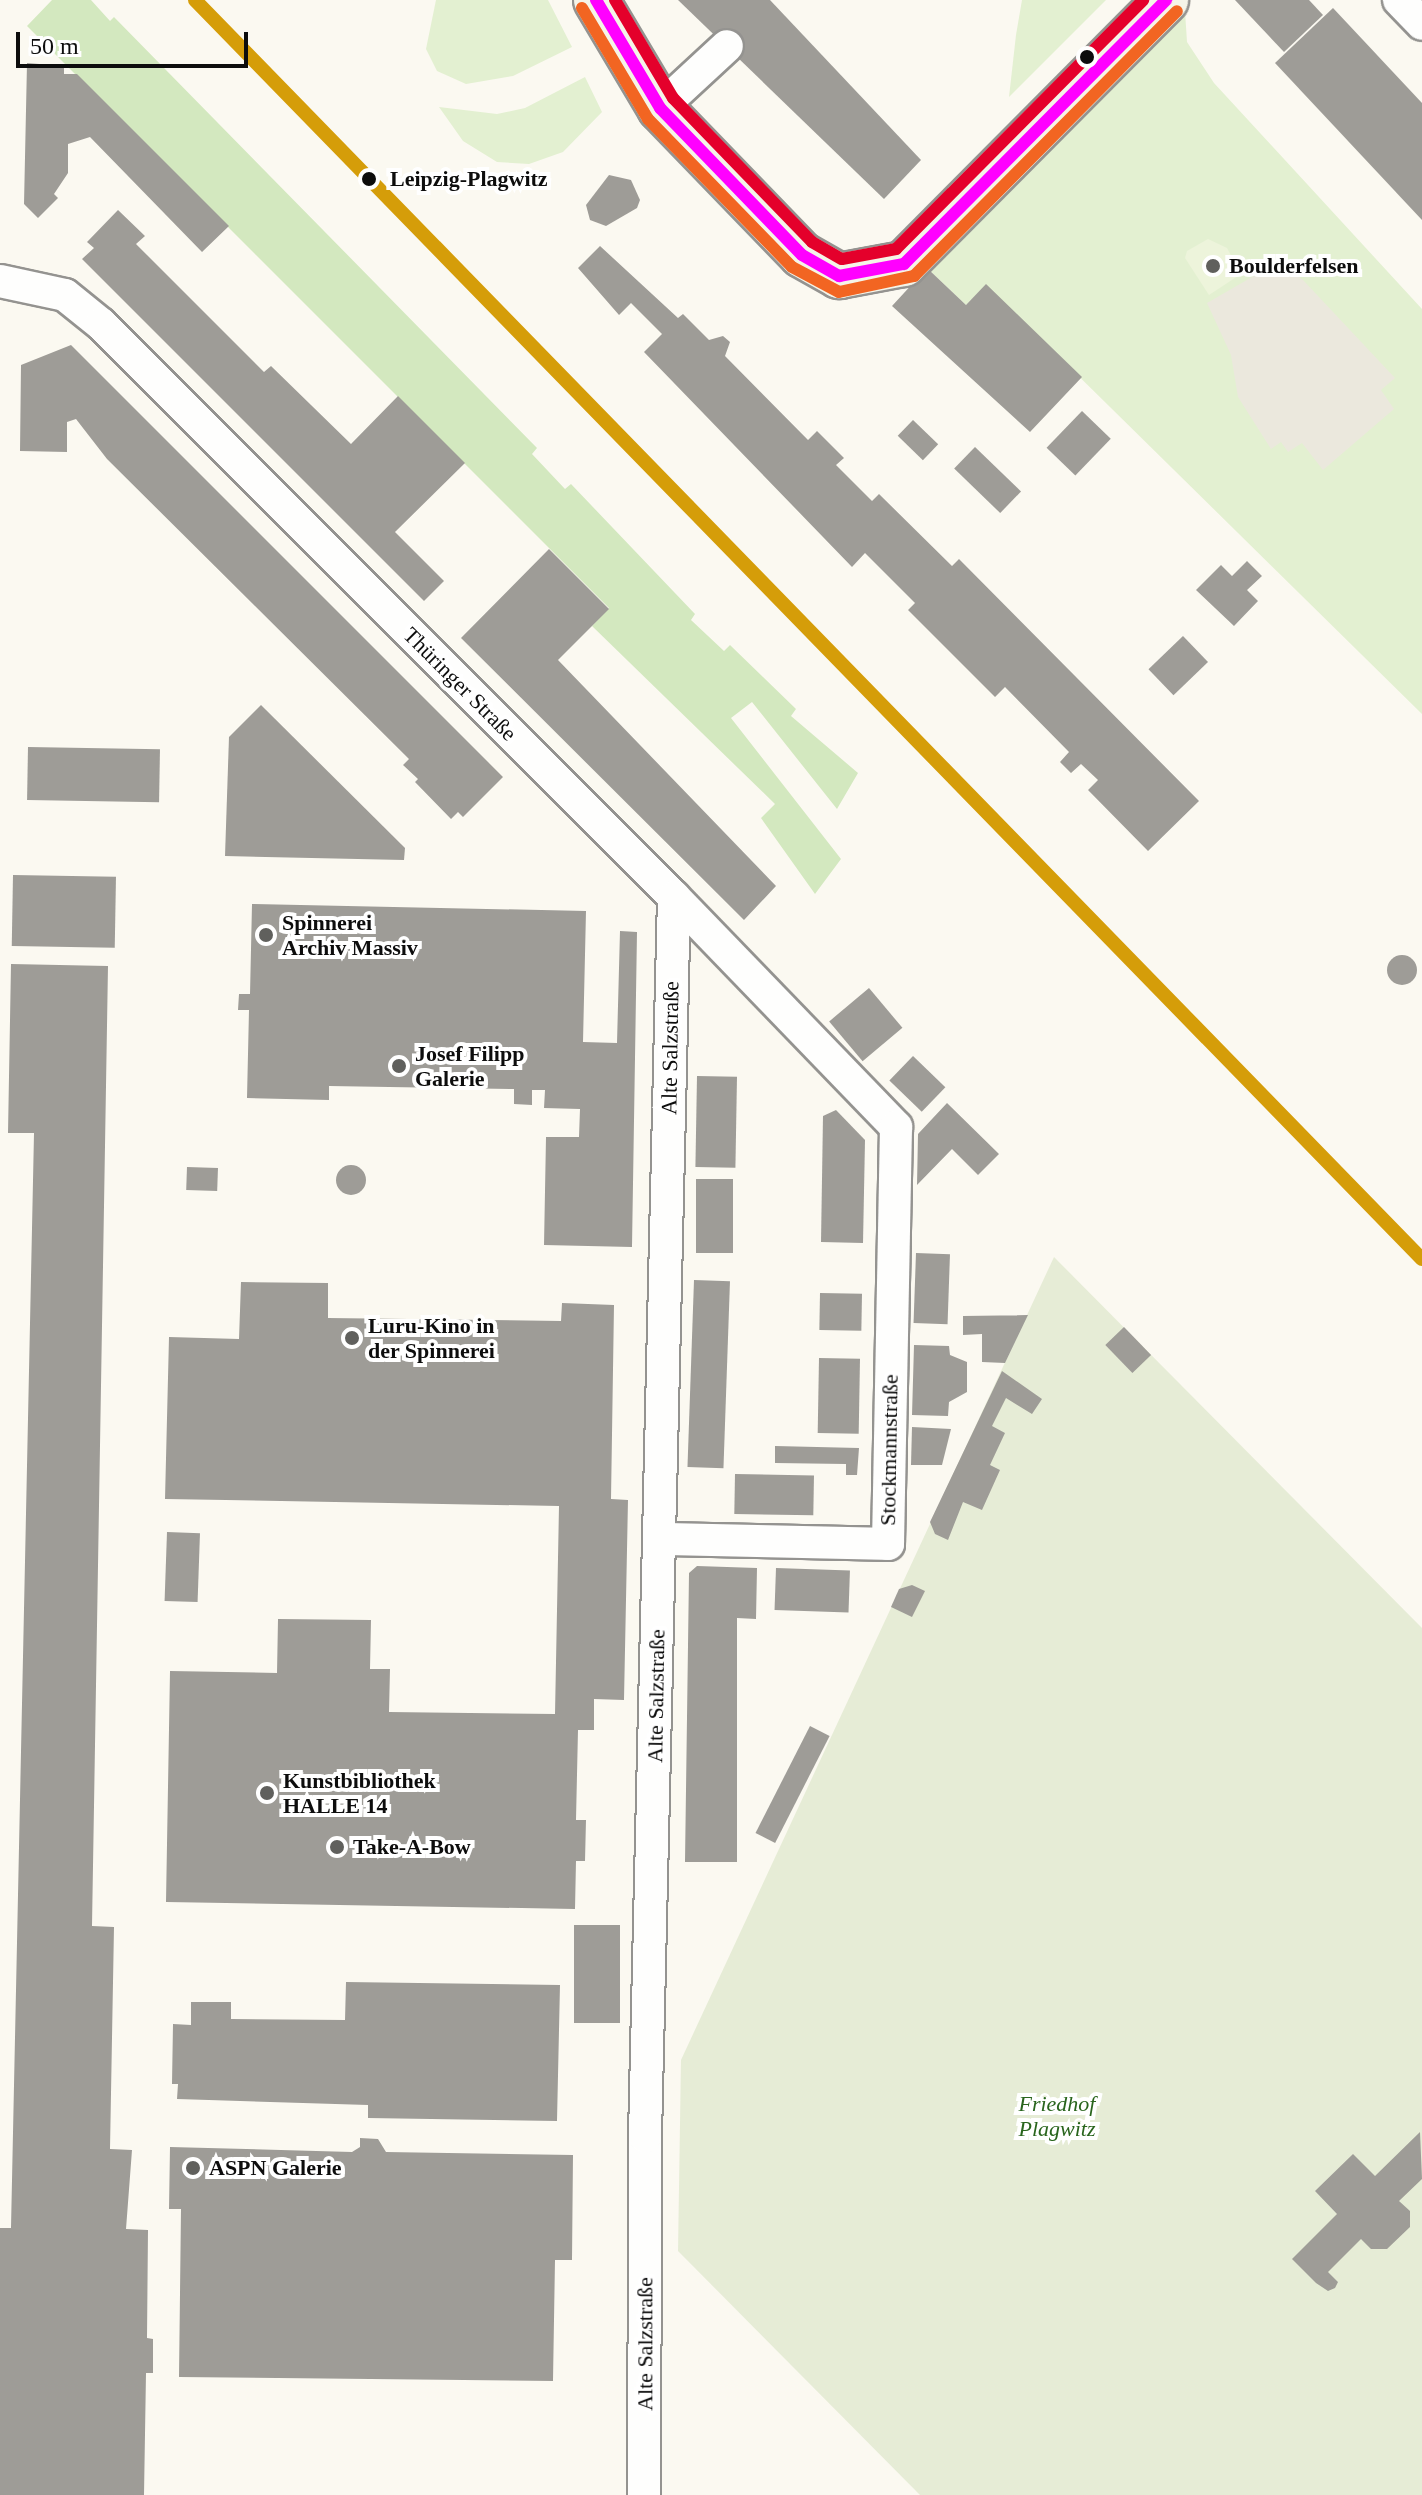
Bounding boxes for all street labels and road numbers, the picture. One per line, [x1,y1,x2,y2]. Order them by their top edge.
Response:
street label: Thüringer Straße [398,622,522,746]
street label: Alte Salzstraße [656,981,684,1115]
street label: Stockmannstraße [874,1374,904,1526]
street label: Alte Salzstraße [642,1629,670,1763]
street label: Alte Salzstraße [632,2277,658,2411]

